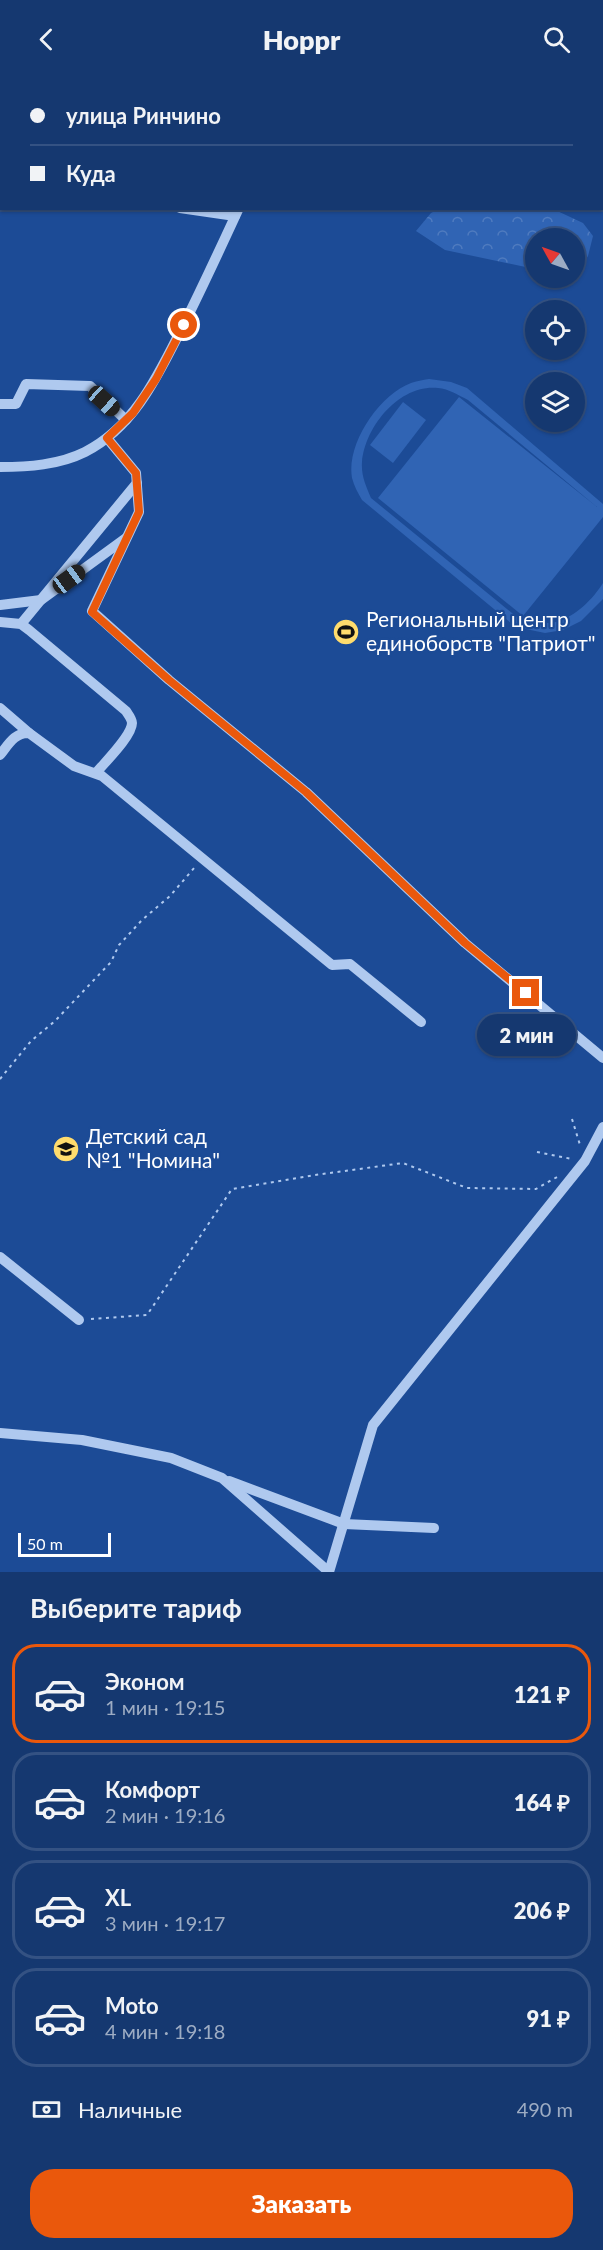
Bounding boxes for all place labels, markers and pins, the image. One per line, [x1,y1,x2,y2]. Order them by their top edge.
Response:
place label: Региональный центр единоборств "Патриот" [366,606,596,655]
sports icon: Региональный центр единоборств "Патриот" [331,617,361,647]
place label: Детский сад №1 "Номина" [86,1123,220,1172]
school or university icon: Детский сад №1 "Номина" [51,1134,81,1164]

